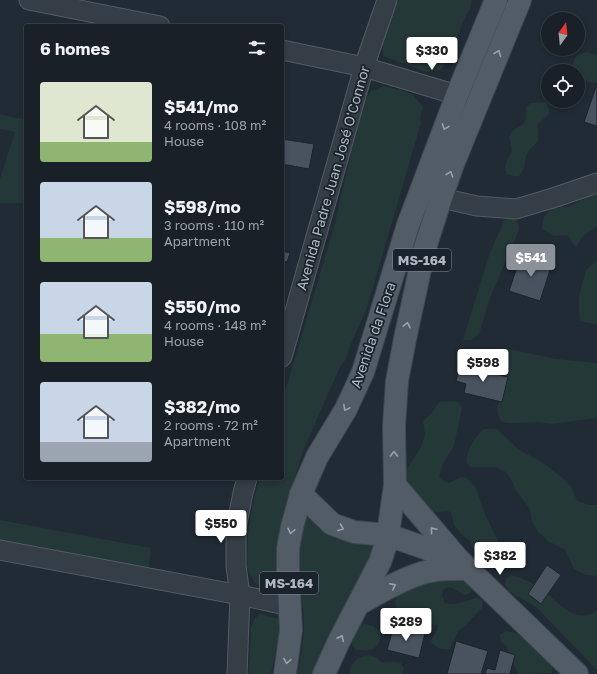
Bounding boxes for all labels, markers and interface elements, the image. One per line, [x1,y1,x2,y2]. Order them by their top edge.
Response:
north arrow [541,12,585,56]
map controls [541,12,585,108]
icon: filters [246,37,268,59]
pin: $330 [408,37,456,71]
text: 6 homes [40,38,110,59]
text: $330 [415,42,449,58]
one-way arrow [494,49,502,56]
street label: Avenida Padre Juan José O'Connor [292,63,373,292]
button: locate [541,64,585,108]
text: $541/mo [164,96,238,117]
icon: home [72,98,120,146]
text: 4 rooms · 108 m² [164,117,266,133]
one-way arrow [441,124,449,131]
text: House [164,133,204,149]
one-way arrow [445,170,454,177]
text: $598/mo [164,196,241,217]
icon: home [72,198,120,246]
text: 3 rooms · 110 m² [164,217,264,233]
text: Apartment [164,233,231,249]
pin: $541 [507,244,555,278]
road number: MS-164 [393,249,451,271]
text: $541 [515,249,547,265]
street label: Avenida da Flora [346,280,399,390]
text: $550/mo [164,296,240,317]
icon: home [72,298,120,346]
text: 4 rooms · 148 m² [164,317,266,333]
one-way arrow [403,322,411,329]
text: House [164,333,204,349]
pin: $598 [459,349,507,383]
text: $598 [466,354,500,370]
text: $382/mo [164,396,240,417]
icon: home [72,398,120,446]
one-way arrow [343,404,351,411]
text: 2 rooms · 72 m² [164,417,258,433]
text: Apartment [164,433,231,449]
one-way arrow [390,451,398,457]
pin: $550 [197,510,245,544]
text: $550 [204,515,238,531]
one-way arrow [337,523,344,531]
one-way arrow [431,527,438,535]
one-way arrow [288,528,296,535]
pin: $382 [476,542,524,576]
text: $382 [484,547,516,563]
road number: MS-164 [260,572,318,594]
one-way arrow [389,583,396,591]
pin: $289 [382,608,430,642]
text: $289 [389,613,423,629]
one-way arrow [336,635,343,643]
one-way arrow [284,658,292,664]

